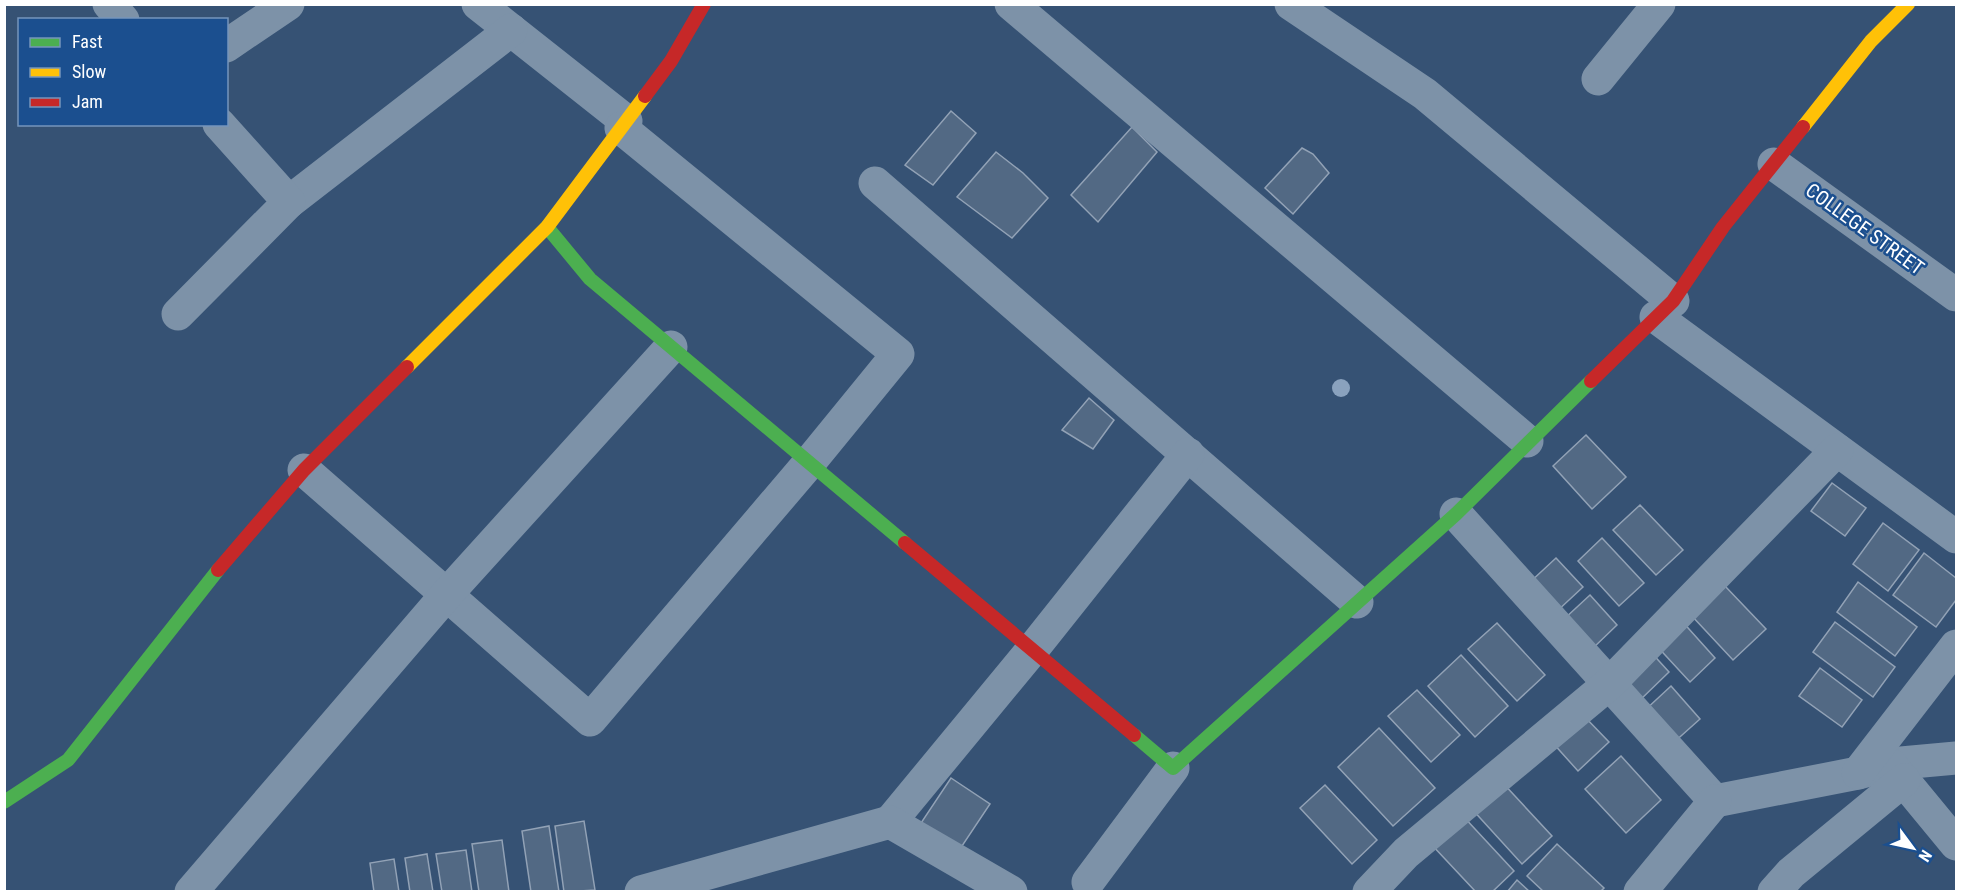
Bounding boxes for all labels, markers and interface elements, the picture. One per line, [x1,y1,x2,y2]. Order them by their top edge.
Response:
legend [18,18,228,126]
text: Fast [72,31,103,52]
text: Slow [72,61,107,82]
text: Jam [72,91,103,112]
street label: COLLEGE STREET [1801,178,1929,280]
north arrow [1883,818,1943,878]
text: N [1915,847,1936,865]

